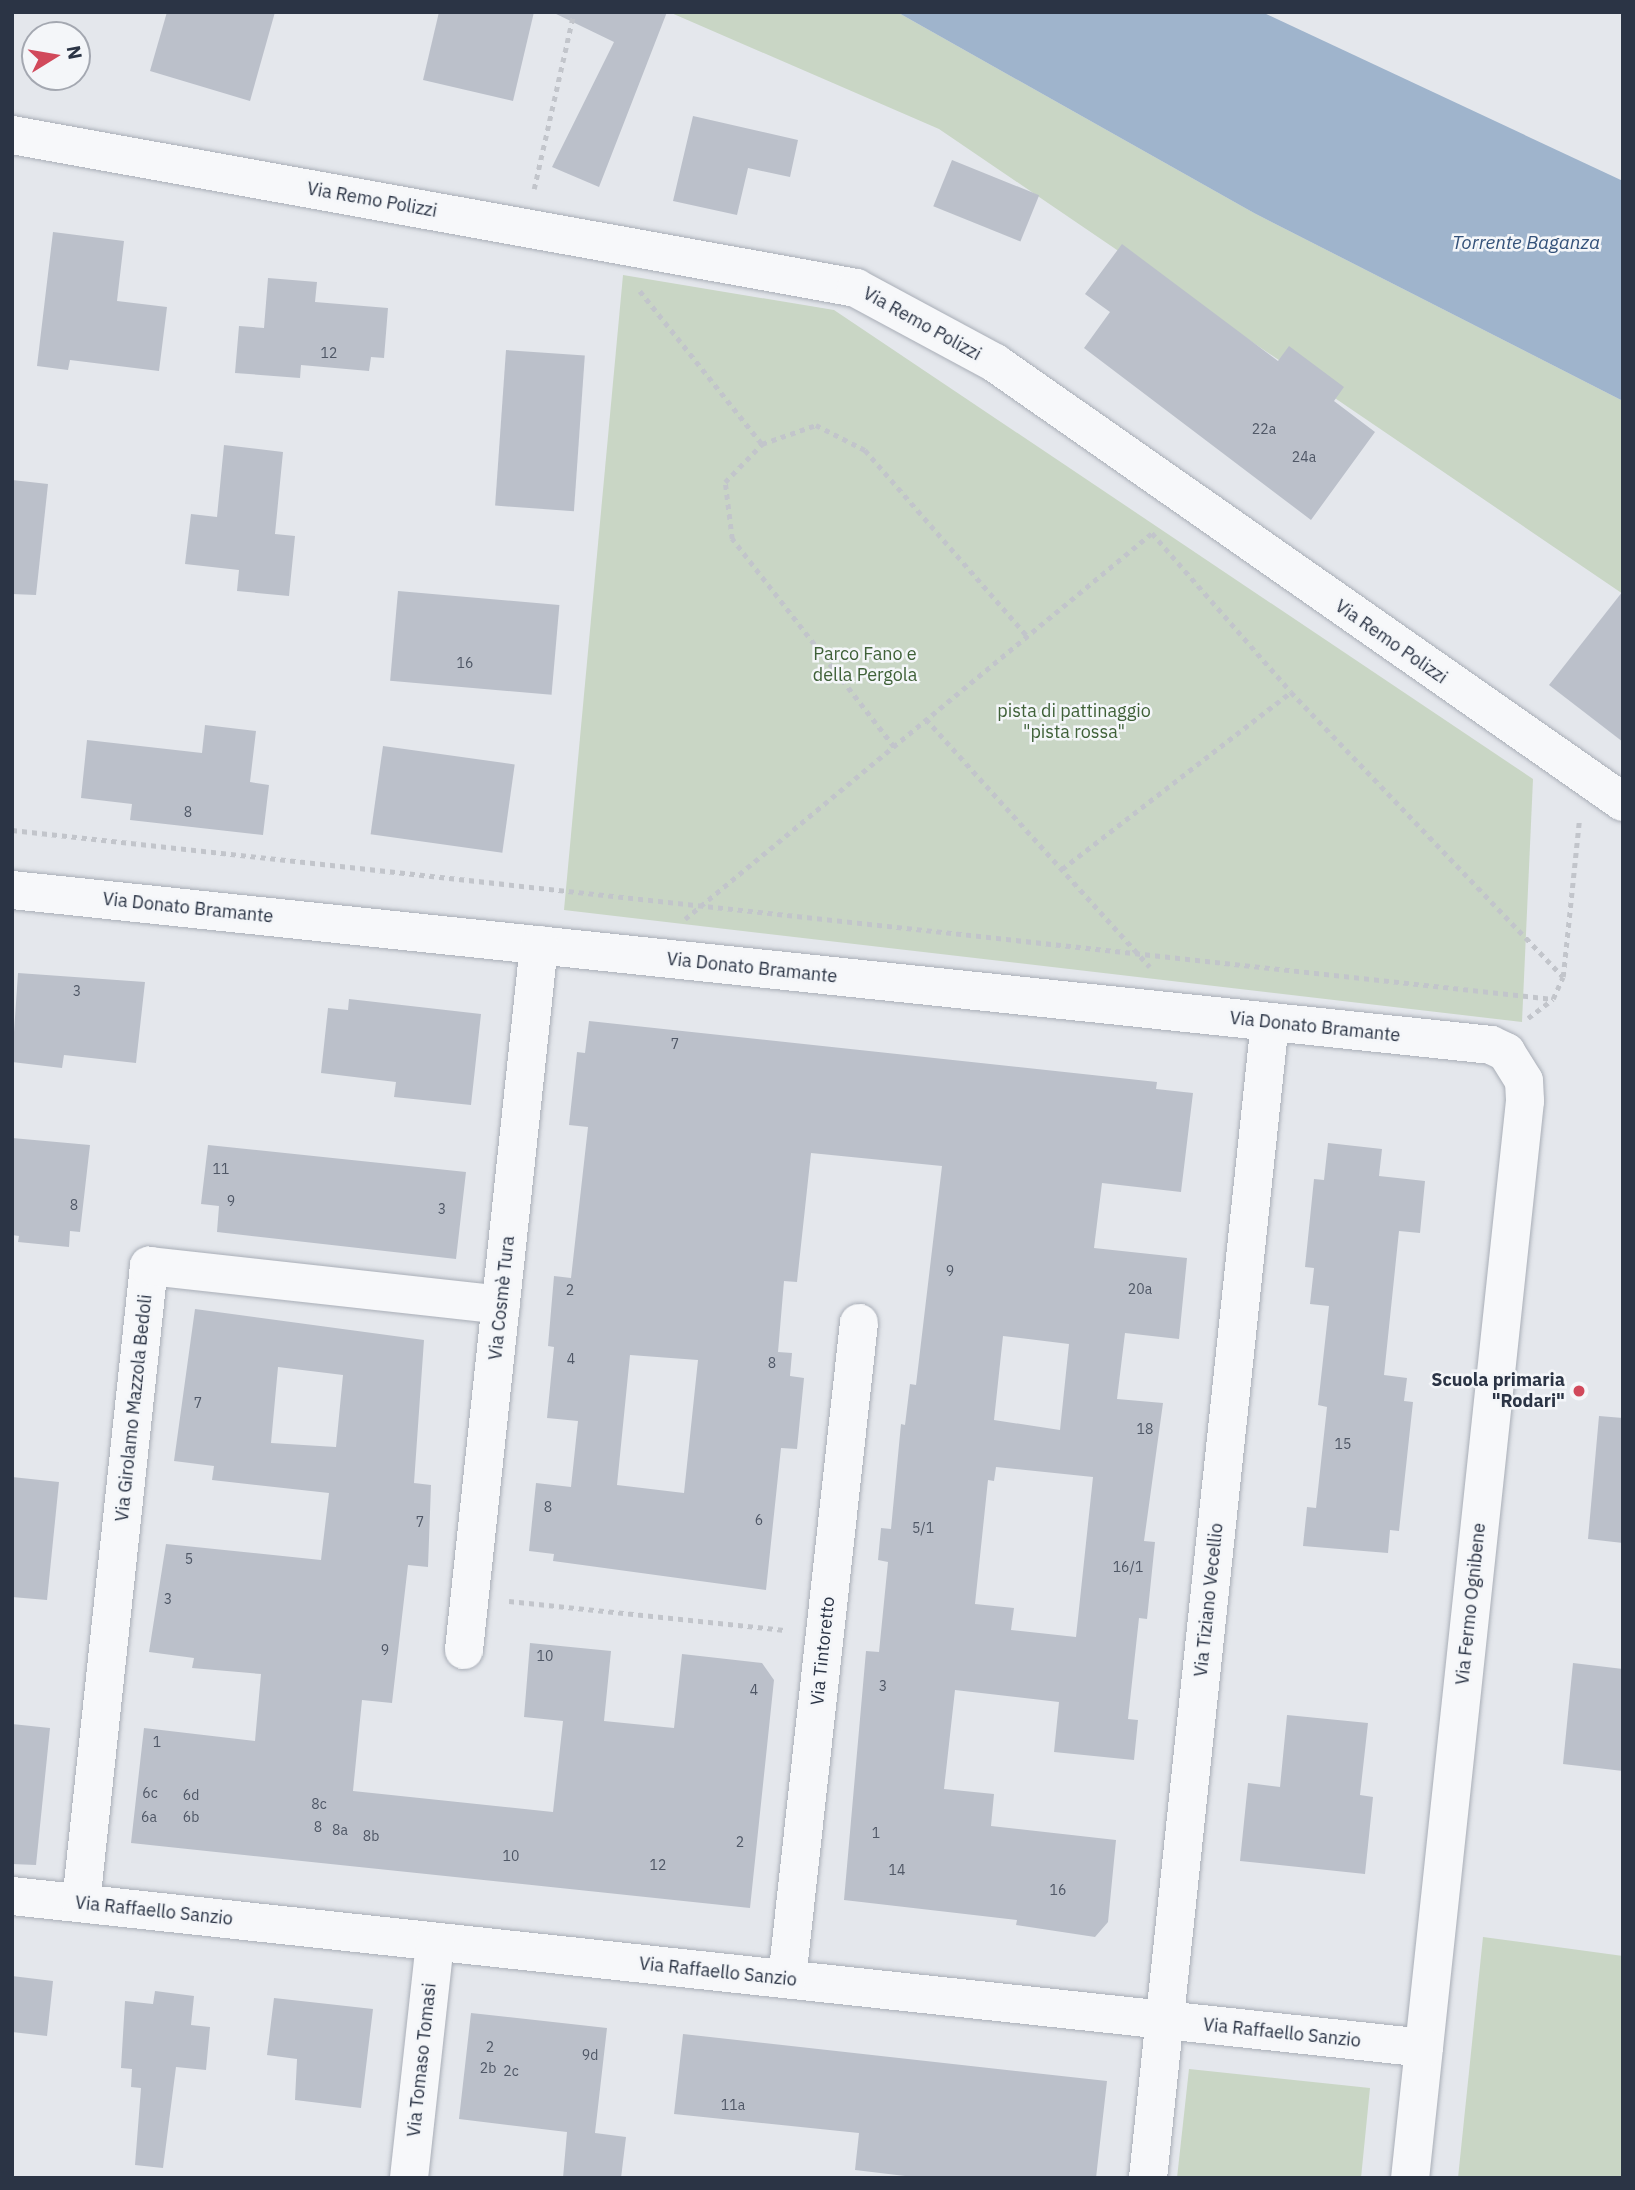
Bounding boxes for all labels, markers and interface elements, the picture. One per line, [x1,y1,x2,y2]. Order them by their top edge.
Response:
north arrow [21,21,91,91]
text: N [62,43,88,61]
street label: Via Remo Polizzi [305,178,439,222]
water label: Torrente Baganza [1452,232,1600,254]
street label: Via Remo Polizzi [859,283,985,365]
house number: 12 [321,345,337,361]
house number: 22a [1252,421,1276,437]
house number: 24a [1292,449,1316,465]
street label: Via Remo Polizzi [1331,595,1451,689]
park label: Parco Fano e della Pergola [813,644,917,686]
house number: 16 [457,655,473,671]
park label: pista di pattinaggio "pista rossa" [997,701,1151,744]
house number: 8 [184,804,192,820]
street label: Via Donato Bramante [102,888,274,928]
street label: Via Donato Bramante [666,948,838,988]
house number: 3 [73,983,81,999]
street label: Via Donato Bramante [1229,1007,1401,1047]
house number: 7 [671,1036,679,1052]
house number: 11 [213,1161,229,1177]
house number: 9 [227,1193,235,1209]
house number: 8 [70,1197,78,1213]
house number: 3 [438,1201,446,1217]
street label: Via Cosmè Tura [485,1235,519,1361]
house number: 9 [946,1263,954,1279]
house number: 20a [1128,1281,1152,1297]
house number: 2 [566,1282,574,1298]
street label: Via Girolamo Mazzola Bedoli [111,1293,157,1523]
house number: 4 [567,1351,575,1367]
house number: 8 [768,1355,776,1371]
place label: Scuola primaria "Rodari" [1431,1370,1565,1412]
marker: Scuola primaria "Rodari" [1571,1383,1587,1399]
house number: 7 [194,1395,202,1411]
house number: 18 [1137,1421,1153,1437]
house number: 15 [1335,1436,1351,1452]
house number: 8 [544,1499,552,1515]
house number: 6 [755,1512,763,1528]
house number: 7 [416,1514,424,1530]
house number: 5/1 [912,1520,934,1536]
street label: Via Tiziano Vecellio [1190,1522,1228,1678]
street label: Via Fermo Ognibene [1452,1522,1490,1686]
house number: 5 [185,1551,193,1567]
house number: 16/1 [1113,1559,1143,1575]
house number: 3 [164,1591,172,1607]
street label: Via Tintoretto [807,1595,839,1707]
house number: 9 [381,1642,389,1658]
house number: 10 [537,1648,553,1664]
house number: 3 [879,1678,887,1694]
house number: 4 [750,1682,758,1698]
house number: 1 [153,1734,161,1750]
house number: 6c [142,1785,158,1801]
house number: 6d [183,1787,199,1803]
house number: 8c [311,1796,327,1812]
house number: 6a [141,1809,157,1825]
house number: 6b [183,1809,199,1825]
house number: 8 [314,1819,322,1835]
house number: 8a [332,1822,348,1838]
house number: 1 [872,1825,880,1841]
house number: 8b [363,1828,379,1844]
house number: 2 [736,1834,744,1850]
house number: 10 [503,1848,519,1864]
house number: 12 [650,1857,666,1873]
house number: 14 [889,1862,905,1878]
house number: 16 [1050,1882,1066,1898]
street label: Via Raffaello Sanzio [74,1892,234,1930]
street label: Via Raffaello Sanzio [638,1953,798,1991]
street label: Via Tomaso Tomasi [403,1982,441,2138]
street label: Via Raffaello Sanzio [1202,2014,1362,2052]
house number: 2 [486,2039,494,2055]
house number: 9d [582,2047,598,2063]
house number: 2b [480,2060,496,2076]
house number: 2c [503,2063,519,2079]
house number: 11a [721,2097,745,2113]

